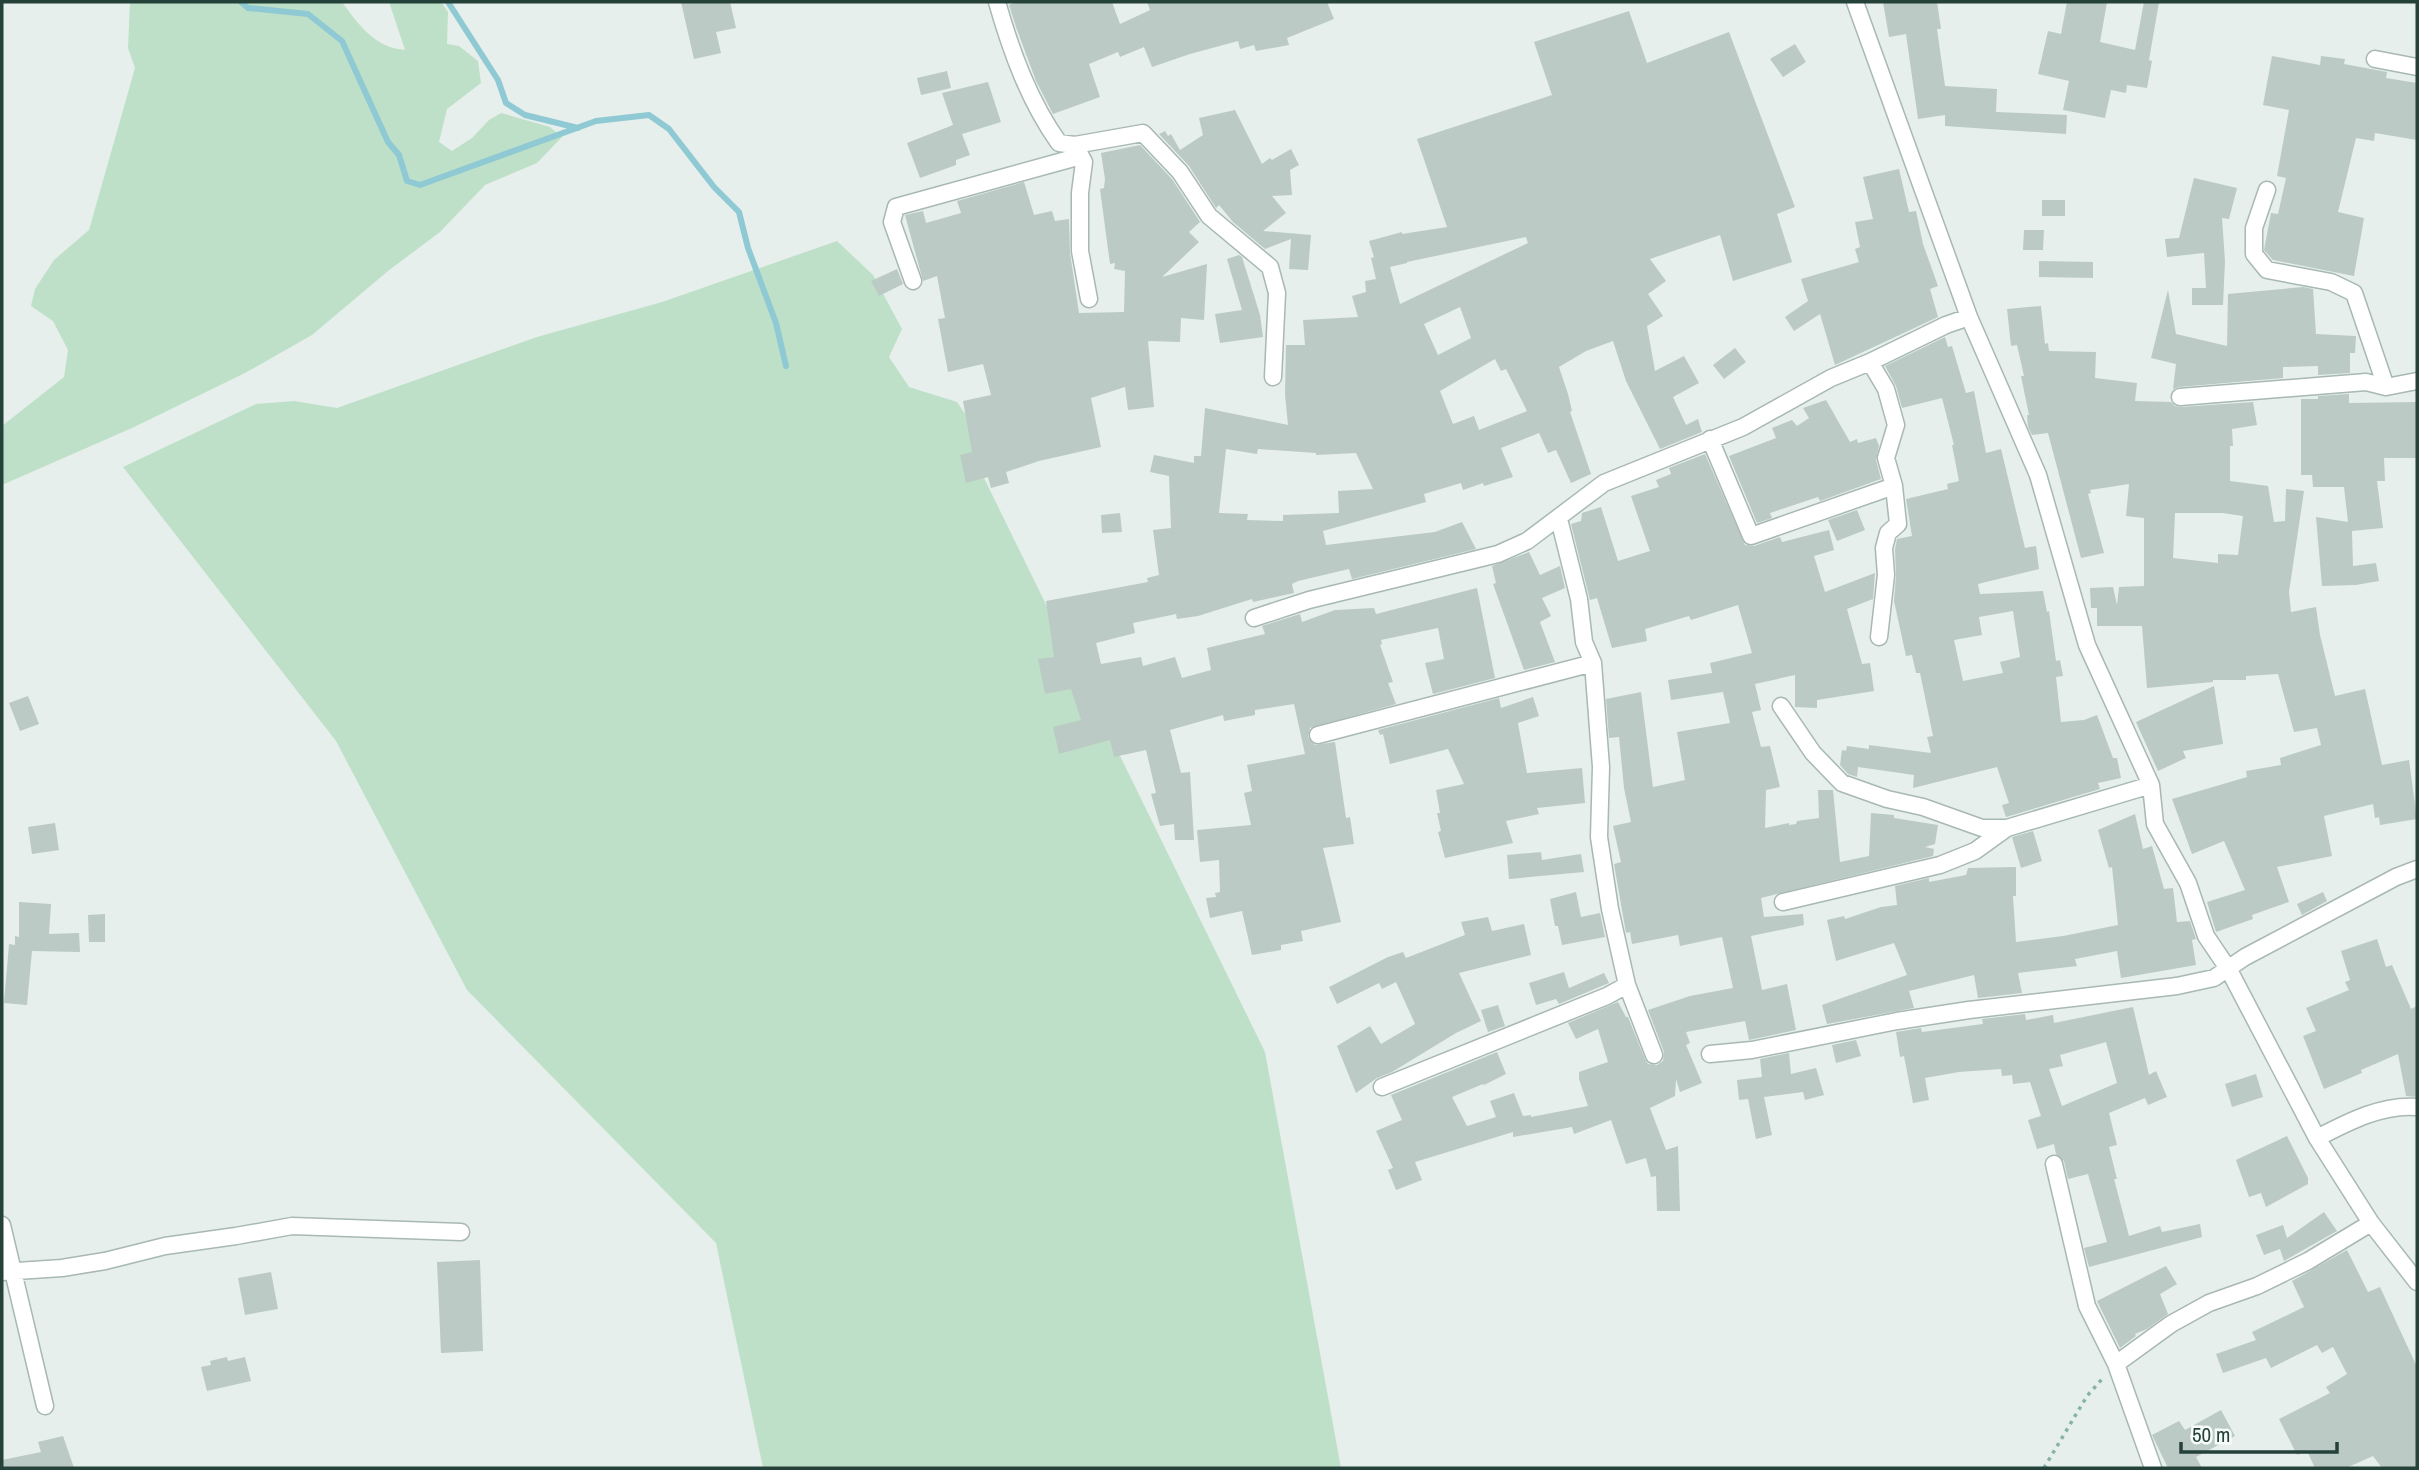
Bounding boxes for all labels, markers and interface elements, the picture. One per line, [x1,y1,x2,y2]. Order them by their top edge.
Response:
scale bar [2181,1410,2337,1454]
text: 50 m [2192,1420,2230,1449]

